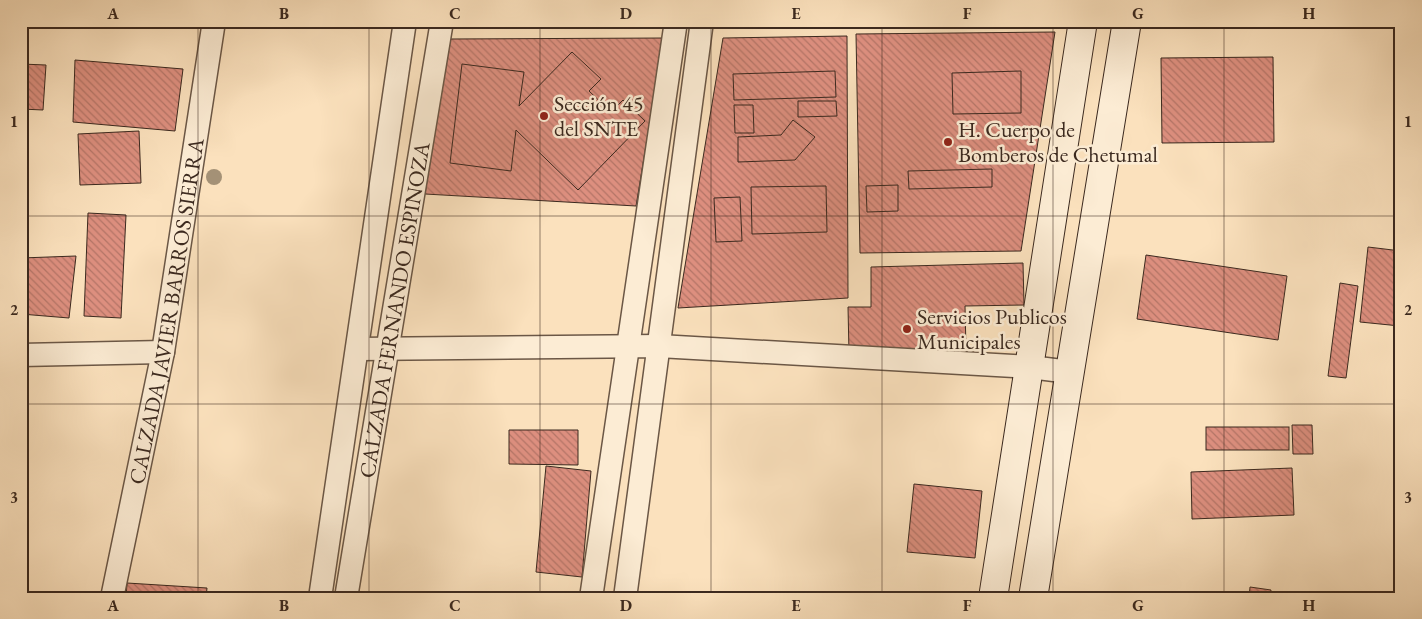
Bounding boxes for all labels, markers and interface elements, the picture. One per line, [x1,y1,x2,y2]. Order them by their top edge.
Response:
text: A [106,3,119,24]
text: B [279,3,289,24]
text: C [449,3,461,24]
text: D [620,3,632,24]
text: E [791,3,801,24]
text: F [963,3,972,24]
text: G [1132,3,1144,24]
text: H [1303,3,1316,24]
place label: Sección 45 del SNTE [554,89,643,143]
marker: Sección 45 del SNTE [538,110,550,122]
text: 1 [10,111,18,132]
text: 1 [1404,111,1412,132]
place label: H. Cuerpo de Bomberos de Chetumal [958,115,1158,169]
street label: CALZADA JAVIER BARROS SIERRA [121,135,210,487]
marker: H. Cuerpo de Bomberos de Chetumal [942,136,954,148]
street label: CALZADA FERNANDO ESPINOZA [352,139,436,480]
text: 2 [10,299,19,320]
text: 2 [1404,299,1413,320]
place label: Servicios Publicos Municipales [917,302,1067,356]
marker: Servicios Publicos Municipales [901,323,913,335]
text: 3 [10,487,18,508]
text: 3 [1404,487,1412,508]
text: A [106,595,119,616]
text: B [279,595,289,616]
text: C [449,595,461,616]
text: D [620,595,632,616]
text: E [791,595,801,616]
text: F [963,595,972,616]
text: G [1132,595,1144,616]
text: H [1303,595,1316,616]

